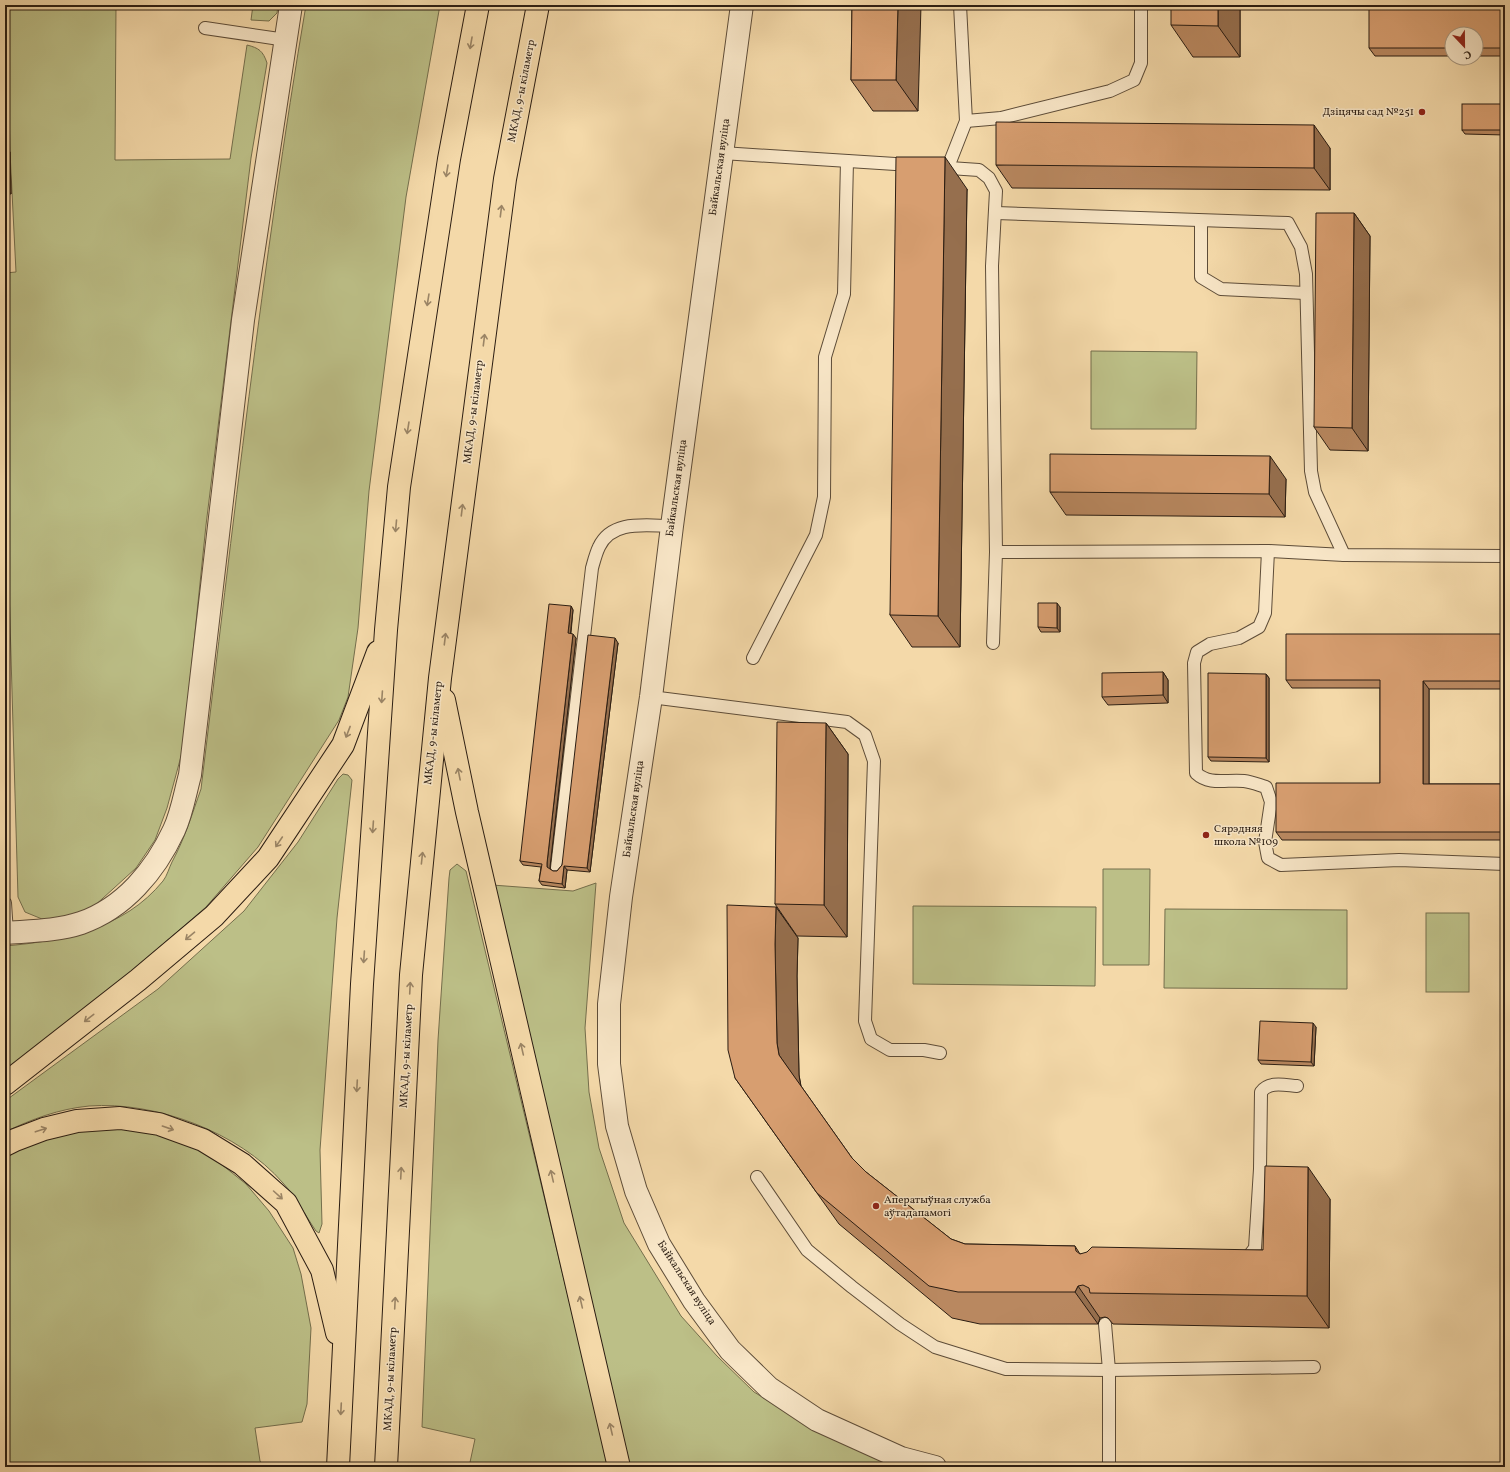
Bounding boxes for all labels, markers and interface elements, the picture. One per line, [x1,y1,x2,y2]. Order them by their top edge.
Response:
north arrow [1444,26,1484,66]
one-way arrow [466,36,474,49]
street label: МКАД, 9-ы кіламетр [505,38,539,144]
text: С [1461,46,1473,62]
place label: Дзіцячы сад №251 [1322,105,1414,120]
marker: Дзіцячы сад №251 [1417,107,1427,117]
street label: Байкальская вуліца [706,117,734,217]
one-way arrow [443,164,451,177]
one-way arrow [497,205,504,218]
one-way arrow [424,293,432,306]
one-way arrow [480,334,488,347]
street label: МКАД, 9-ы кіламетр [460,359,488,465]
one-way arrow [404,421,412,434]
street label: Байкальская вуліца [663,438,691,538]
one-way arrow [458,504,466,517]
one-way arrow [392,519,399,532]
one-way arrow [441,633,449,646]
street label: МКАД, 9-ы кіламетр [421,680,447,786]
one-way arrow [378,690,385,703]
one-way arrow [343,726,351,738]
street label: Байкальская вуліца [620,759,648,859]
one-way arrow [455,768,463,781]
one-way arrow [369,820,376,833]
place label: Сярэдняя школа №109 [1214,822,1278,850]
marker: Сярэдняя школа №109 [1201,830,1211,840]
one-way arrow [274,836,282,848]
one-way arrow [418,852,426,865]
one-way arrow [184,932,195,941]
one-way arrow [361,950,368,963]
one-way arrow [406,982,414,995]
street label: МКАД, 9-ы кіламетр [397,1004,417,1108]
one-way arrow [84,1014,94,1023]
one-way arrow [518,1043,526,1056]
one-way arrow [354,1079,361,1092]
one-way arrow [162,1124,174,1132]
one-way arrow [34,1126,46,1134]
one-way arrow [397,1167,405,1180]
one-way arrow [547,1170,555,1183]
one-way arrow [272,1191,283,1200]
place label: Аператыўная служба аўтадапамогі [884,1193,991,1221]
marker: Аператыўная служба аўтадапамогі [871,1201,881,1211]
street label: Байкальская вуліца [653,1238,719,1329]
one-way arrow [577,1296,585,1309]
one-way arrow [391,1297,398,1310]
street label: МКАД, 9-ы кіламетр [381,1327,401,1431]
one-way arrow [337,1402,344,1415]
one-way arrow [606,1423,614,1436]

